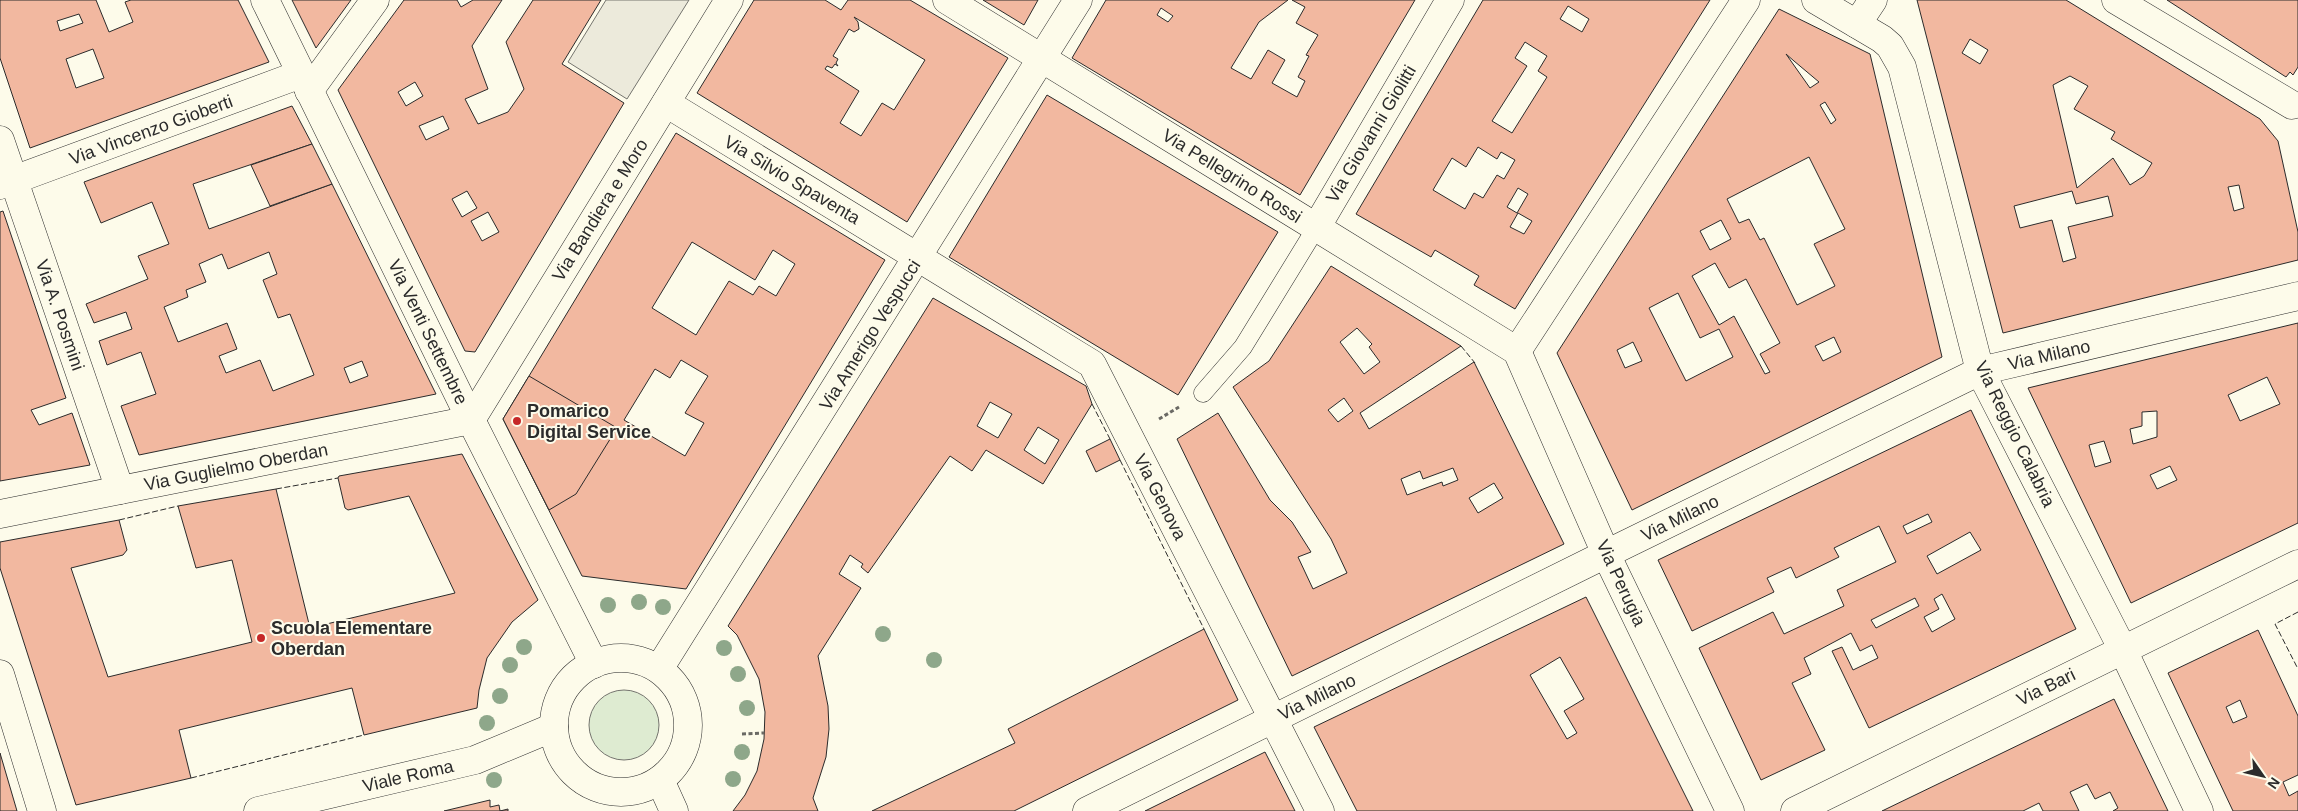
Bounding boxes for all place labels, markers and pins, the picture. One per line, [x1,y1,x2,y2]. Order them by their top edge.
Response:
place label: Pomarico Digital Service [527,401,651,442]
marker: Pomarico Digital Service [511,415,523,427]
place label: Scuola Elementare Oberdan [271,618,432,659]
marker: Scuola Elementare Oberdan [255,632,267,644]

